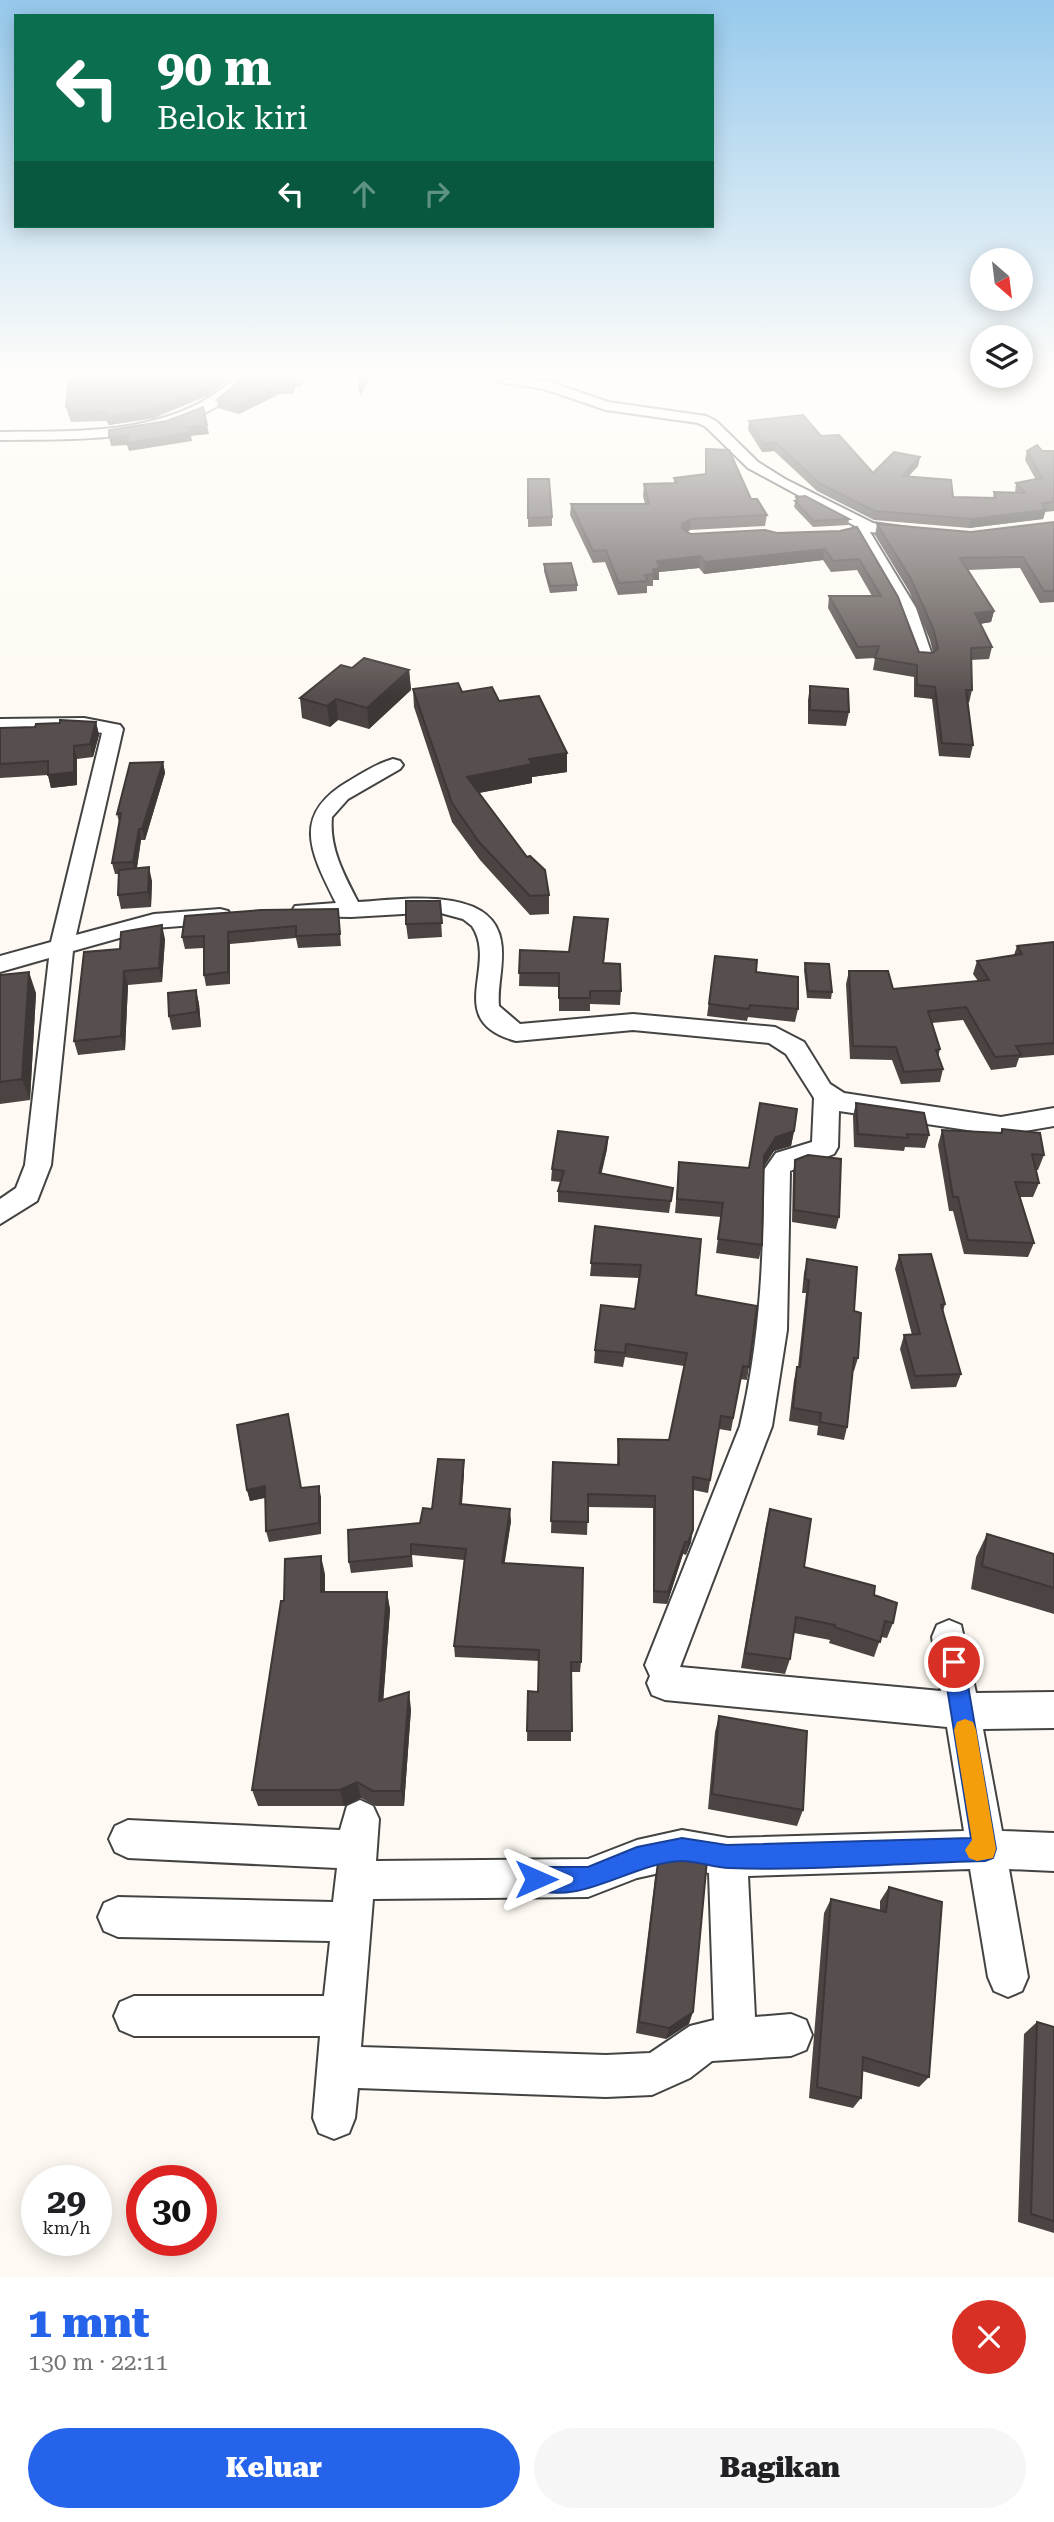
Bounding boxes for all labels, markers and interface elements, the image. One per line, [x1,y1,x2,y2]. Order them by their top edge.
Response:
text: 90 m [157,40,272,97]
icon: left [42,42,133,133]
text: Belok kiri [157,99,308,137]
icon: left [272,175,310,213]
icon: ahead [345,175,383,213]
icon: right [418,175,456,213]
north arrow [970,248,1032,312]
map controls [970,248,1033,388]
button: layers [970,325,1033,388]
pin [924,1632,984,1692]
icon: arrive [935,1643,973,1681]
position arrow [499,1842,573,1916]
speed limit sign: 30 [126,2165,217,2256]
text: 29 [47,2181,86,2222]
text: km/h [42,2217,91,2238]
text: 1 mnt [28,2298,149,2347]
button: close [952,2300,1026,2374]
text: 130 m · 22:11 [28,2349,168,2376]
button: Keluar [28,2428,520,2508]
button: Bagikan [534,2428,1026,2508]

